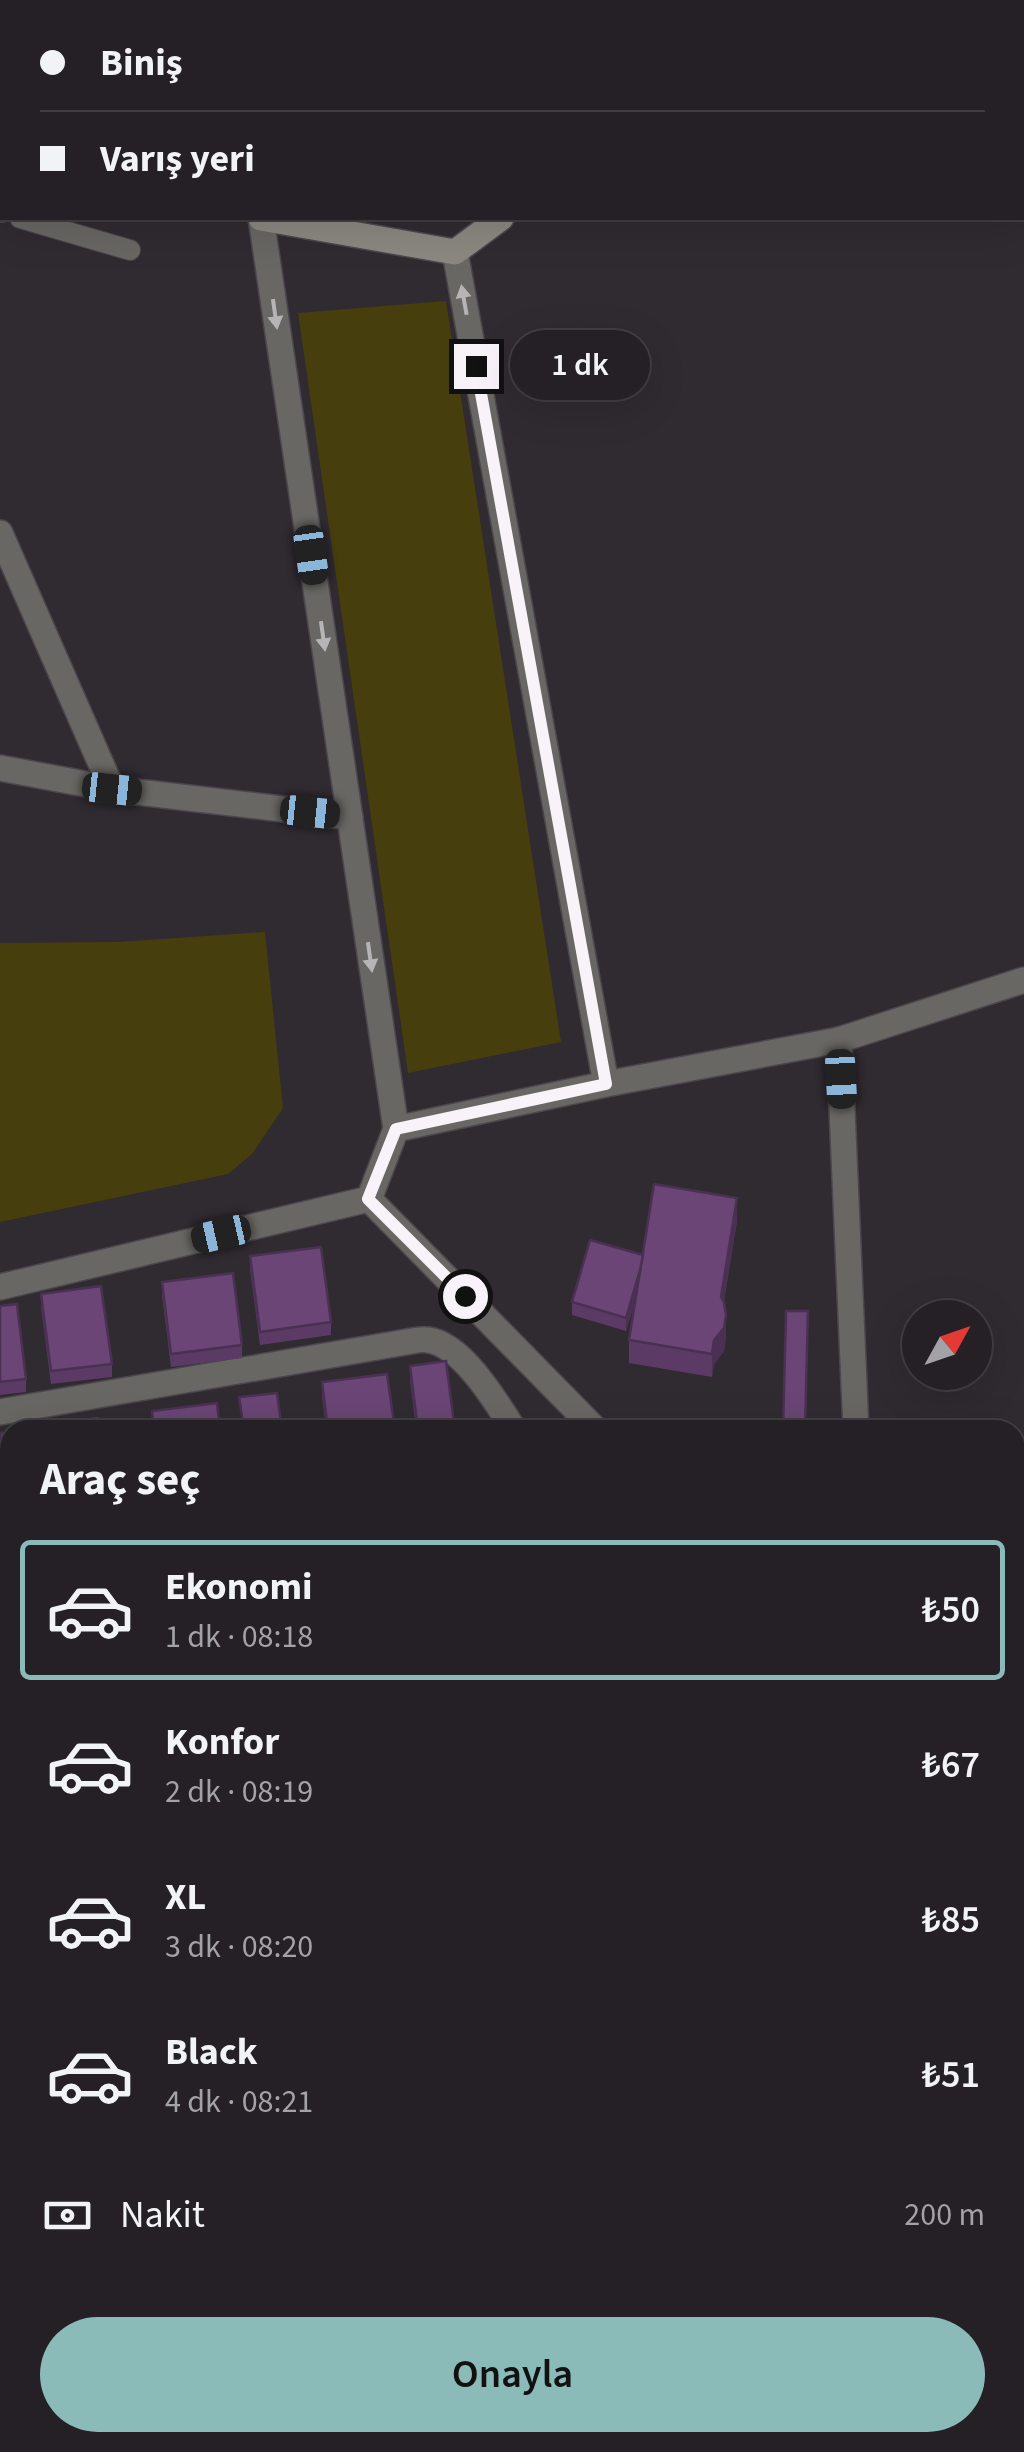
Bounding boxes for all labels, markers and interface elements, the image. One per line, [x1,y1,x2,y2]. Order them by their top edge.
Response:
text: Biniş [100,36,183,90]
text: Varış yeri [100,132,255,186]
one-way arrow [456,283,471,315]
one-way arrow [268,299,284,331]
callout: 1 dk [511,331,651,401]
text: 1 dk [551,342,609,388]
route end [454,344,499,389]
car [292,523,330,587]
one-way arrow [315,620,331,652]
car [81,771,143,807]
car [279,794,341,830]
one-way arrow [363,942,379,974]
car [824,1048,858,1110]
car [188,1213,254,1255]
route start [443,1274,488,1319]
north arrow [902,1300,992,1390]
map controls [902,1300,992,1390]
text: Araç seç [40,1448,200,1512]
text: Ekonomi [165,1560,313,1614]
icon: car [45,1565,135,1655]
text: ₺50 [922,1583,980,1637]
text: 1 dk · 08:18 [165,1614,313,1660]
text: Konfor [165,1715,279,1769]
icon: car [45,1720,135,1810]
text: ₺67 [922,1738,980,1792]
text: 2 dk · 08:19 [165,1769,313,1815]
text: XL [165,1870,206,1924]
icon: car [45,1875,135,1965]
text: ₺85 [922,1893,980,1947]
text: 3 dk · 08:20 [165,1924,313,1970]
text: Black [165,2025,258,2079]
icon: car [45,2030,135,2120]
text: ₺51 [922,2048,980,2102]
text: 4 dk · 08:21 [165,2079,313,2125]
icon: cash [40,2188,95,2243]
text: Nakit [120,2188,205,2242]
text: 200 m [904,2192,985,2238]
button: Onayla [40,2317,985,2432]

